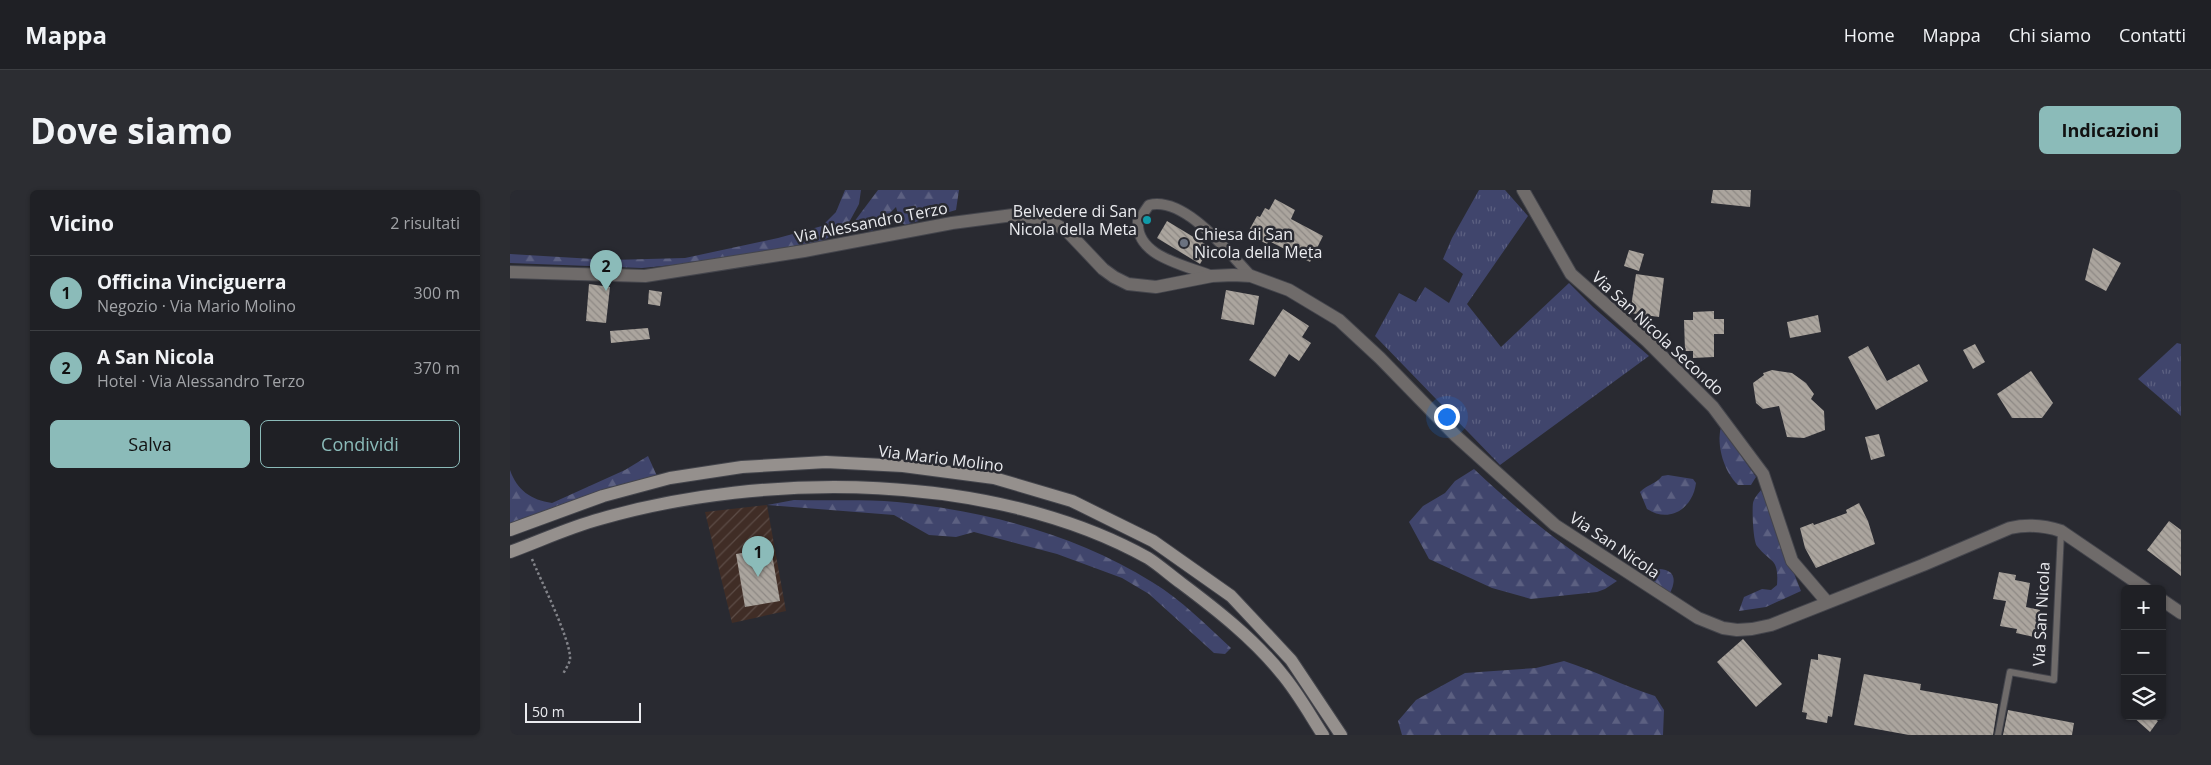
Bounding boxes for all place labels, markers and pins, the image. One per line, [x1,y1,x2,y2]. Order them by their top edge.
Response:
place label: Belvedere di San Nicola della Meta [1009,200,1137,240]
marker: Belvedere di San Nicola della Meta [1141,214,1153,226]
place label: Chiesa di San Nicola della Meta [1194,223,1322,263]
marker: Chiesa di San Nicola della Meta [1178,237,1190,249]
pin: 2 [590,250,622,291]
pin: 1 [742,536,774,577]

